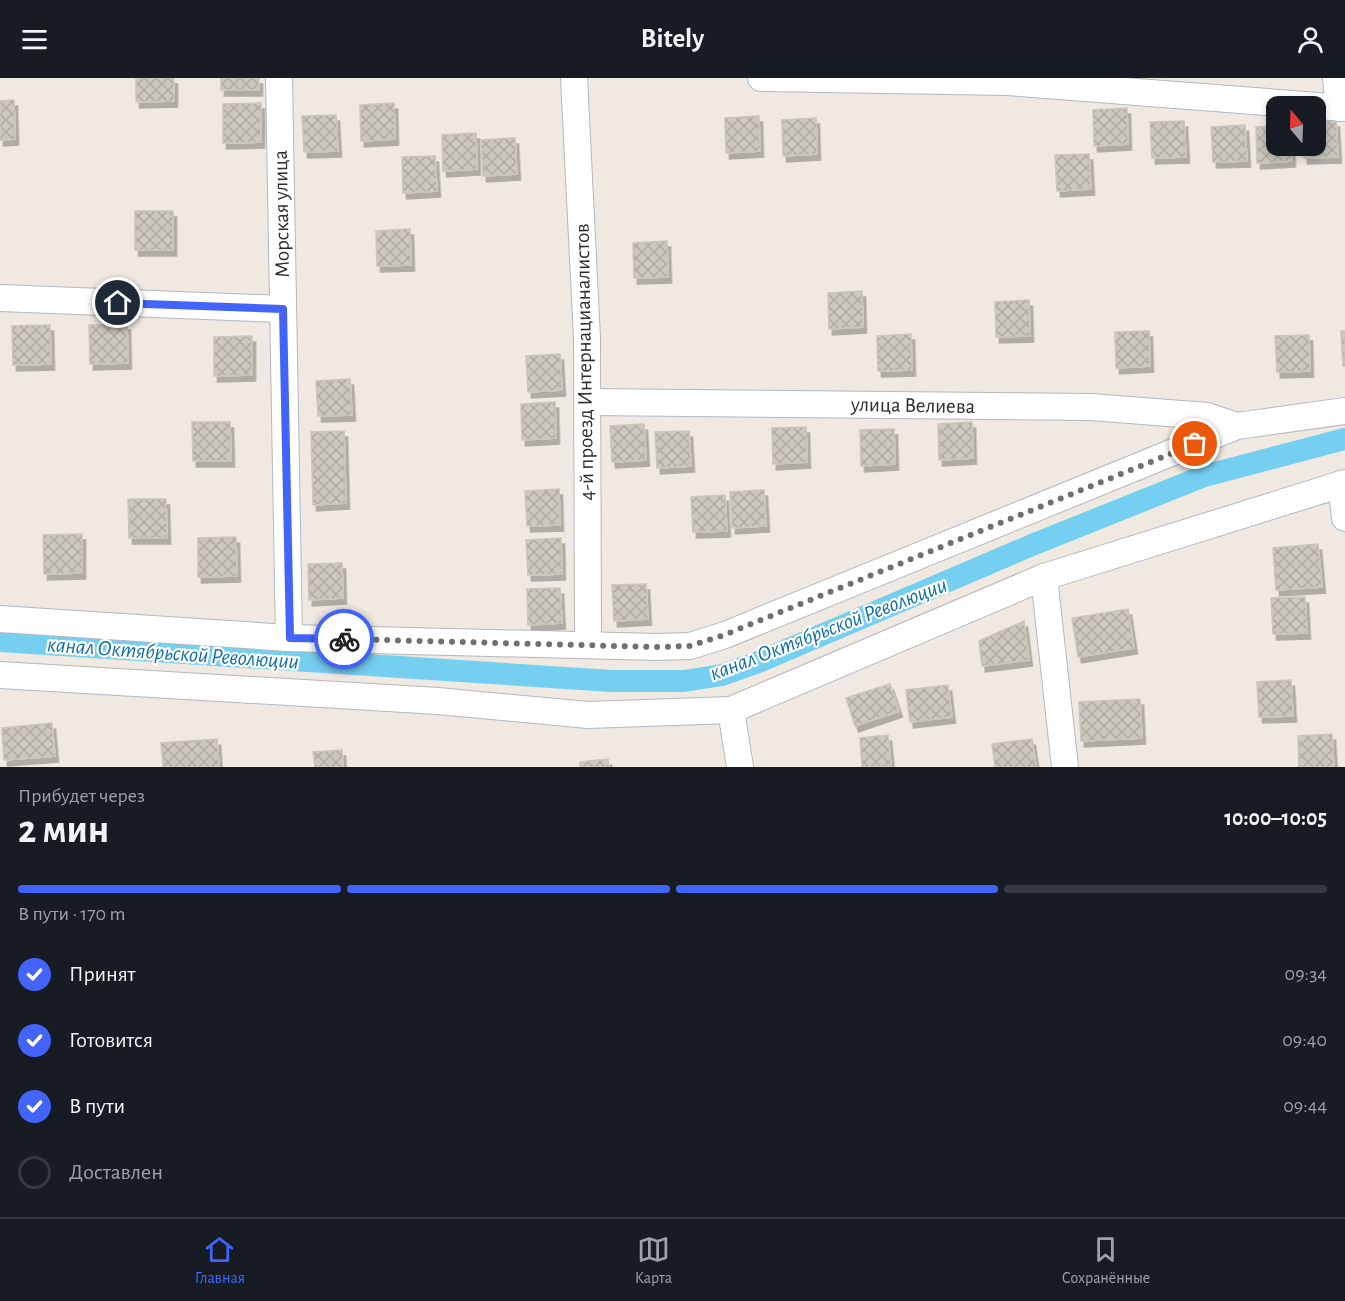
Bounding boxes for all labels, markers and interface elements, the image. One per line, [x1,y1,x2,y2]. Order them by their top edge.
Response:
icon: menu [18,23,51,56]
icon: person [1294,23,1327,56]
text: Bitely [641,25,704,52]
north arrow [1266,96,1326,156]
map controls [1266,96,1326,156]
street label: Морская улица [270,150,293,278]
street label: 4-й проезд Интернацианалистов [572,223,597,501]
pin [92,277,143,328]
icon: home [101,286,134,319]
street label: улица Велиева [850,394,976,417]
pin [1169,418,1220,469]
icon: bag [1178,427,1211,460]
water label: канал Октябрьской Революции [707,574,950,685]
courier [314,609,374,669]
icon: bike [328,623,361,656]
water label: канал Октябрьской Революции [46,633,299,674]
text: Прибудет через [18,786,145,806]
text: 10:00–10:05 [1224,807,1327,829]
text: 2 мин [18,811,109,850]
text: В пути · 170 m [18,904,125,924]
icon: check [18,958,51,991]
text: Принят [69,963,135,985]
text: 09:34 [1285,964,1327,984]
icon: check [18,1024,51,1057]
text: Готовится [69,1029,153,1051]
text: 09:40 [1282,1030,1327,1050]
icon: check [18,1090,51,1123]
text: В пути [69,1095,125,1117]
text: 09:44 [1283,1096,1327,1116]
text: Доставлен [69,1161,163,1183]
tab: Главная [195,1233,245,1288]
tab: Карта [635,1233,672,1288]
tab: Сохранённые [1062,1233,1150,1288]

